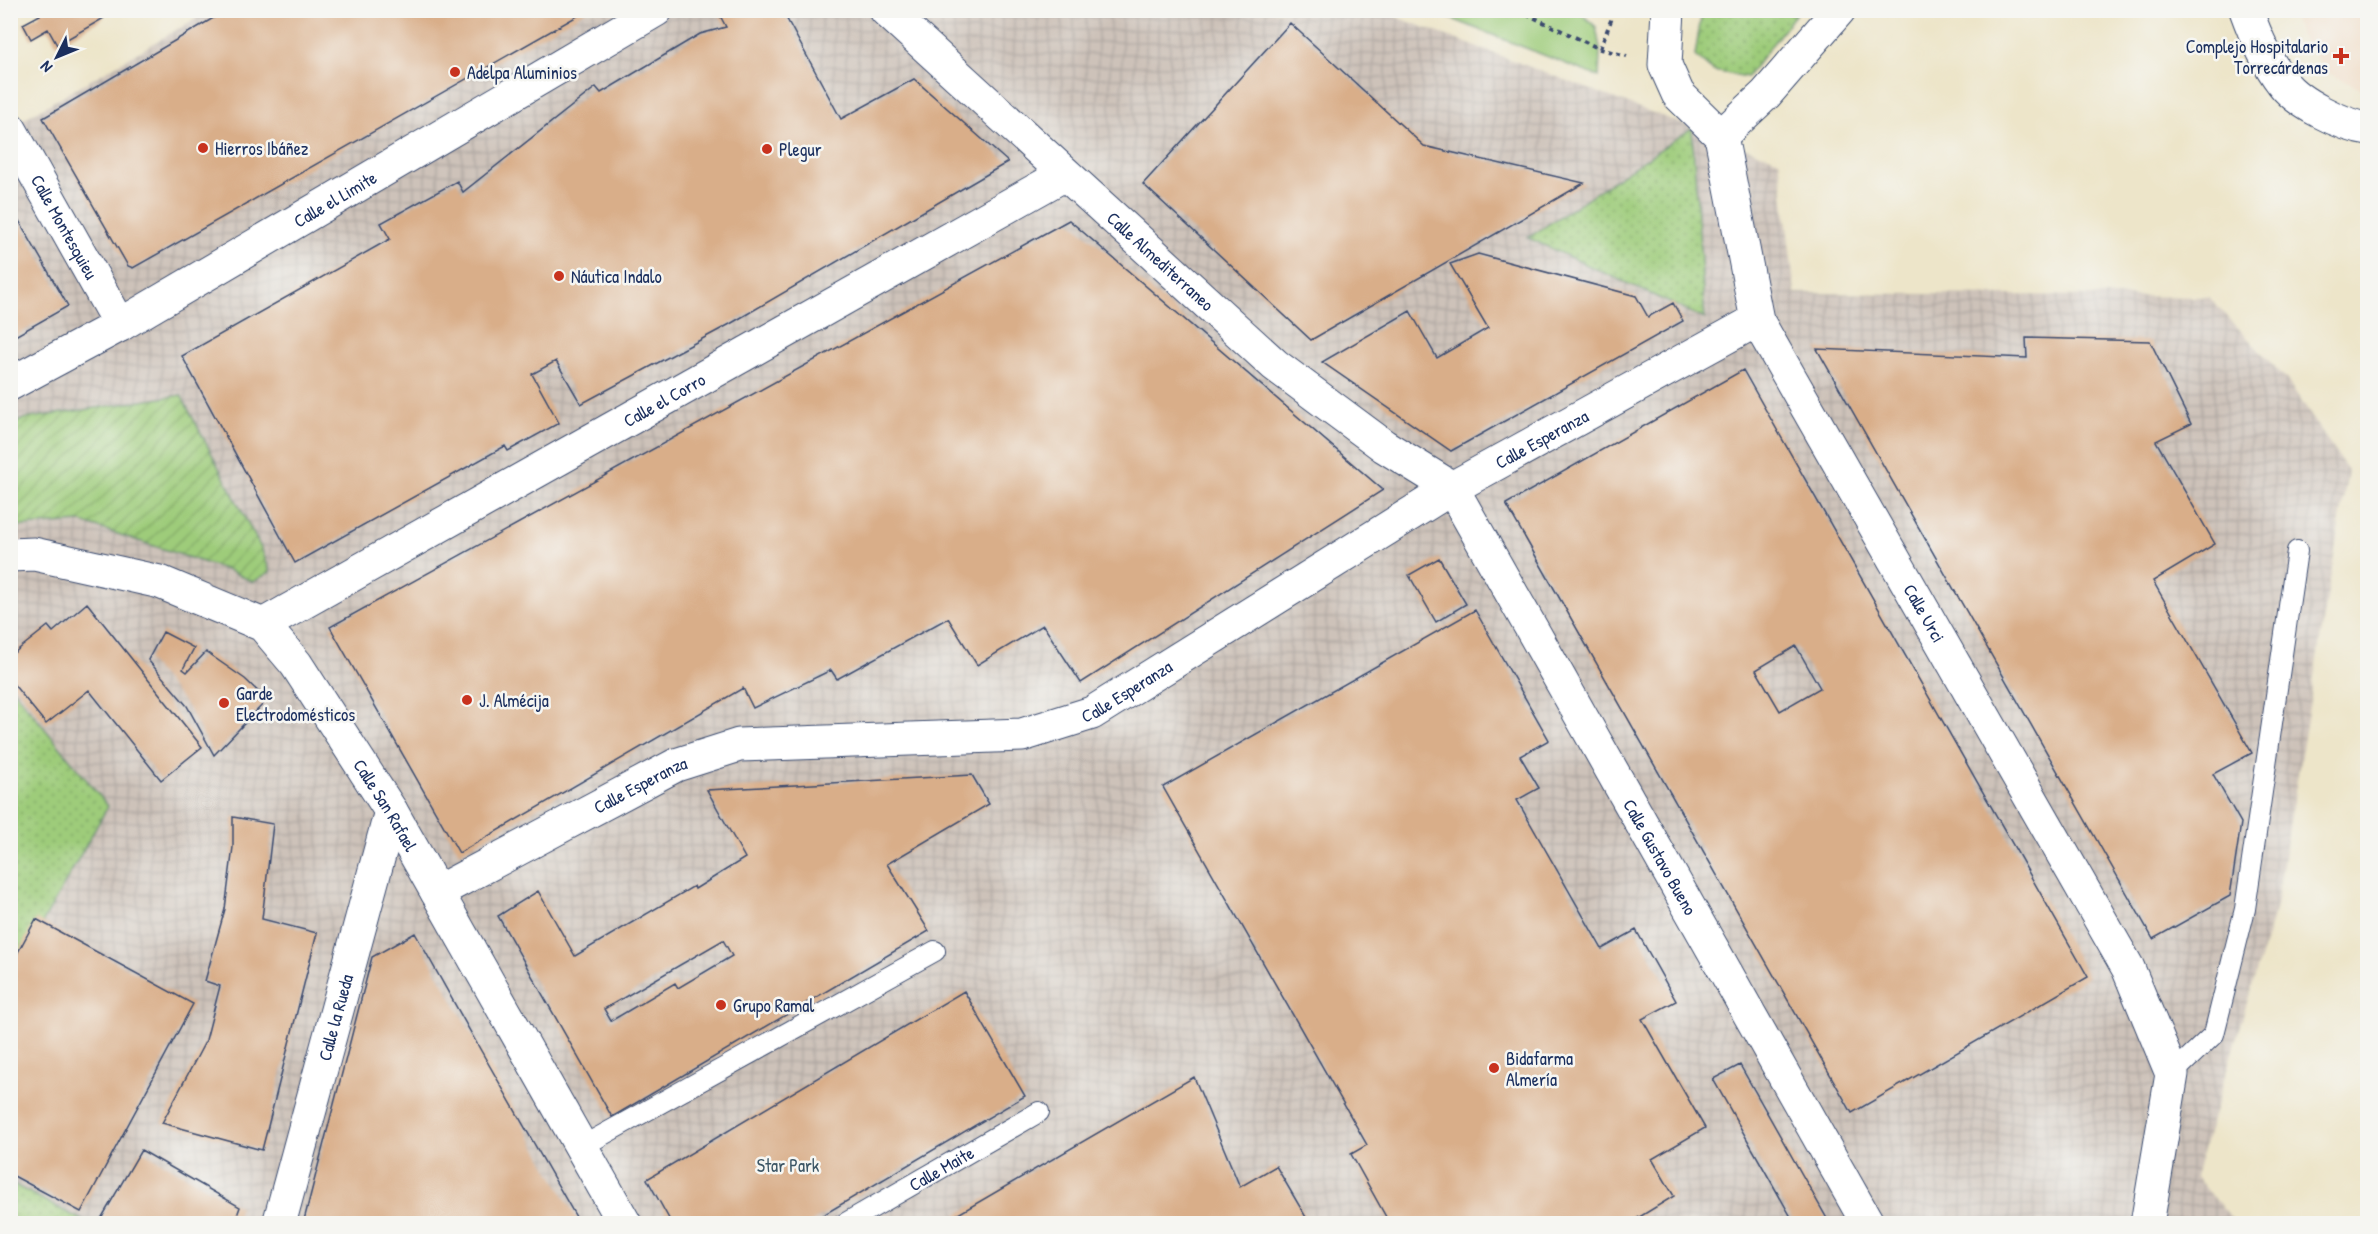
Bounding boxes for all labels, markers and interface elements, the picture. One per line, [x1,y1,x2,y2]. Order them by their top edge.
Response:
north arrow [27,27,87,87]
place label: Complejo Hospitalario Torrecárdenas [2186,34,2328,80]
marker: Complejo Hospitalario Torrecárdenas [2332,47,2350,65]
text: N [35,56,57,78]
place label: Adelpa Aluminios [467,60,577,85]
marker: Adelpa Aluminios [448,65,462,79]
place label: Hierros Ibáñez [215,136,309,161]
place label: Plegur [779,137,822,162]
marker: Hierros Ibáñez [196,141,210,155]
marker: Plegur [760,142,774,156]
street label: Calle el Limite [289,165,381,233]
street label: Calle Montesquieu [25,170,104,284]
street label: Calle Almediterraneo [1102,205,1220,316]
place label: Náutica Indalo [571,264,662,289]
marker: Náutica Indalo [552,269,566,283]
street label: Calle el Corro [618,366,709,433]
street label: Calle Esperanza [1490,403,1593,474]
street label: Calle Urci [1898,579,1951,647]
street label: Calle Esperanza [1078,654,1177,728]
place label: Garde Electrodomésticos [236,681,355,727]
place label: J. Almécija [479,688,549,713]
marker: J. Almécija [460,693,474,707]
marker: Garde Electrodomésticos [217,696,231,710]
street label: Calle Esperanza [589,750,690,819]
street label: Calle San Rafael [348,754,424,856]
street label: Calle Gustavo Bueno [1618,794,1703,919]
street label: Calle la Rueda [311,971,359,1064]
place label: Grupo Ramal [733,993,814,1018]
marker: Grupo Ramal [714,998,728,1012]
place label: Bidafarma Almería [1506,1046,1573,1092]
marker: Bidafarma Almería [1487,1061,1501,1075]
street label: Calle Maite [904,1140,978,1197]
park label: Star Park [757,1153,820,1178]

